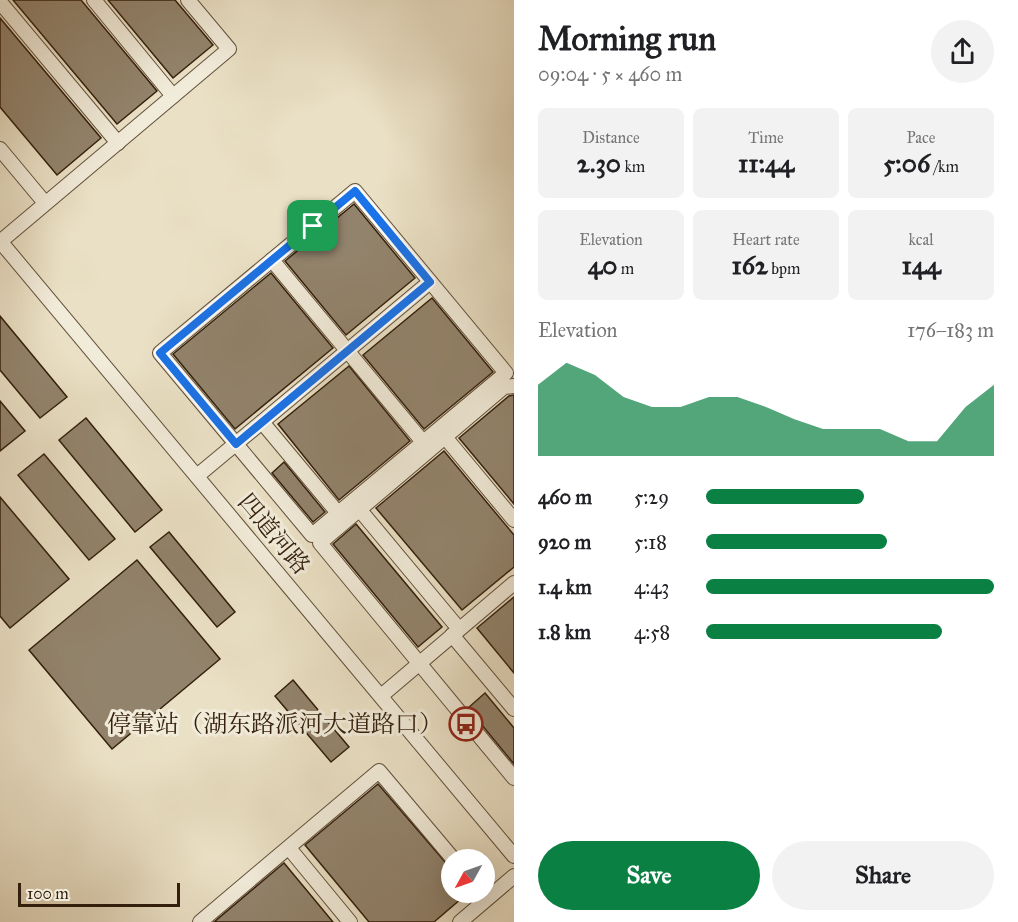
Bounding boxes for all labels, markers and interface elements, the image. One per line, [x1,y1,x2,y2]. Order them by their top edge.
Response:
text: Morning run [538,19,716,59]
button: share [931,20,994,83]
text: 09:04 · 5 × 460 m [538,62,682,86]
text: Distance [582,128,640,147]
text: Time [748,128,784,147]
text: Pace [906,128,936,147]
text: 2.30 [577,147,621,179]
text: 11:44 [738,147,794,179]
text: 5:06 [883,147,930,179]
text: km [621,157,645,176]
text: /km [930,157,959,176]
pin [287,200,338,251]
icon: arrive [296,209,329,242]
text: Elevation [579,230,643,249]
text: Heart rate [732,230,800,249]
text: kcal [908,230,934,249]
text: 40 [588,249,617,281]
text: 162 [732,249,768,281]
text: 144 [901,249,941,281]
text: m [617,259,634,278]
text: bpm [768,259,800,278]
text: Elevation [538,318,617,342]
text: 176–183 m [907,318,994,342]
text: 460 m [538,485,592,509]
text: 5:29 [634,485,669,509]
street label: 四道河路 [232,488,316,580]
text: 920 m [538,530,591,554]
text: 5:18 [634,530,667,554]
text: 1.4 km [538,575,592,599]
text: 4:43 [634,575,669,599]
text: 1.8 km [538,620,591,644]
text: 4:58 [634,620,670,644]
bus stop icon: 停靠站（湖东路派河大道路口） [448,706,484,742]
place label: 停靠站（湖东路派河大道路口） [107,709,443,739]
button: Save [538,841,760,910]
button: Share [772,841,994,910]
north arrow [441,849,495,903]
map controls [441,849,495,903]
scale bar [18,880,180,908]
text: 100 m [27,884,69,903]

